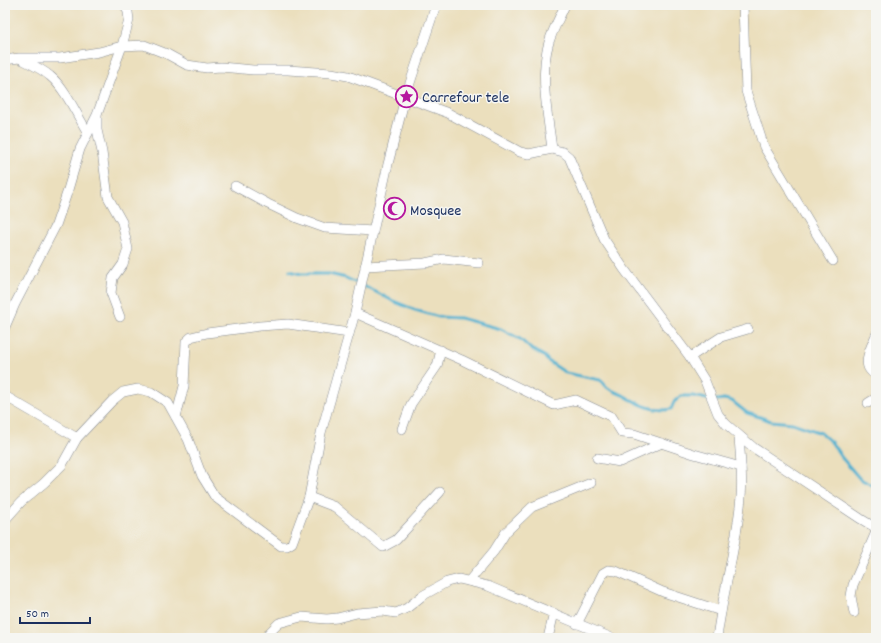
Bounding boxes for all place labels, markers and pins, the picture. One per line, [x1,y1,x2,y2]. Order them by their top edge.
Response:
place icon: Carrefour tele [393,83,419,109]
place label: Carrefour tele [422,87,509,110]
mosque icon: Mosquee [381,196,407,222]
place label: Mosquee [410,200,461,223]

